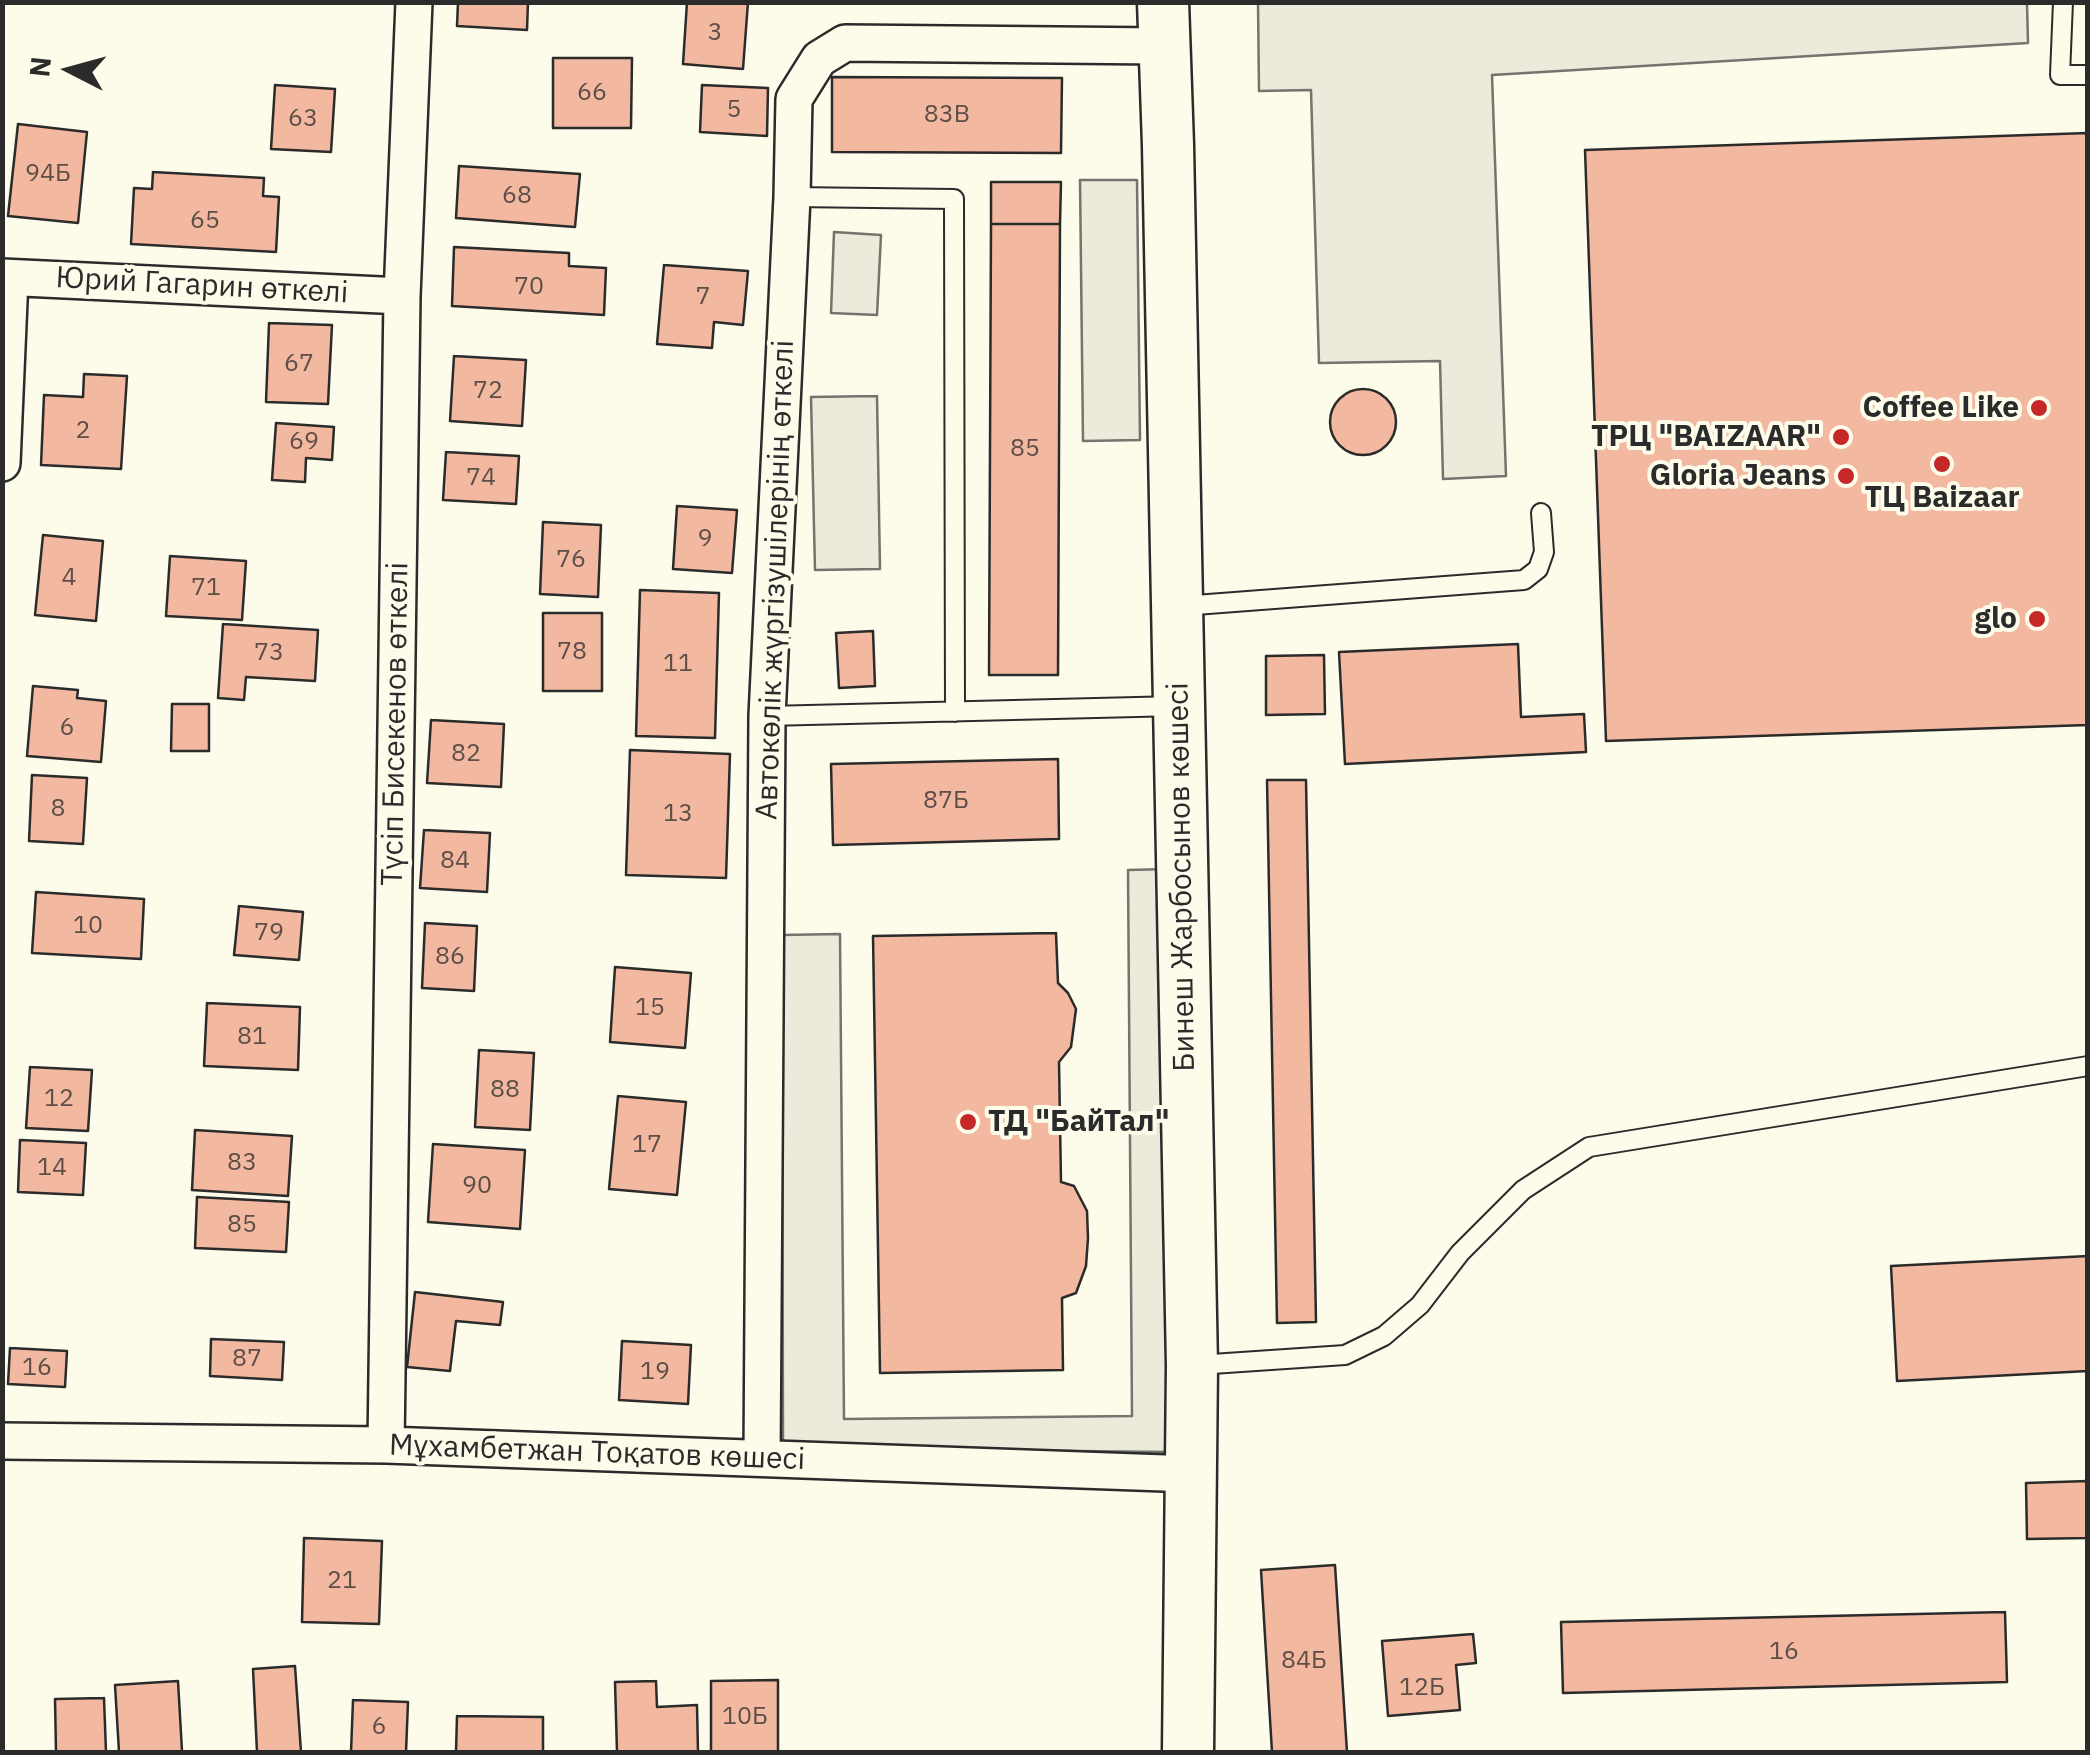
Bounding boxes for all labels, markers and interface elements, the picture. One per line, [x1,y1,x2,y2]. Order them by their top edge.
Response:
house number: 3 [708,18,722,48]
north arrow [20,20,120,120]
text: N [20,55,59,79]
house number: 66 [577,78,607,108]
house number: 5 [727,95,741,125]
house number: 83В [924,100,970,130]
house number: 63 [288,104,318,134]
house number: 94Б [25,159,71,189]
house number: 68 [502,181,532,211]
house number: 65 [190,206,220,236]
street label: Юрий Гагарин өткелі [55,260,349,312]
house number: 70 [514,272,544,302]
house number: 7 [696,282,710,312]
street label: Автокөлік жүргізушілерінің өткелі [750,339,802,821]
house number: 67 [284,349,314,379]
house number: 72 [473,376,503,406]
place label: Coffee Like [1862,390,2019,426]
marker: Coffee Like [2028,397,2050,419]
house number: 2 [76,416,90,446]
place label: ТРЦ "BAIZAAR" [1591,419,1821,455]
marker: ТРЦ "BAIZAAR" [1830,426,1852,448]
house number: 69 [289,427,319,457]
house number: 85 [1010,434,1040,464]
marker: ТЦ Baizaar [1931,453,1953,475]
place label: Gloria Jeans [1650,458,1826,494]
house number: 74 [466,463,496,493]
marker: Gloria Jeans [1835,465,1857,487]
place label: ТЦ Baizaar [1864,480,2020,516]
house number: 9 [698,524,712,554]
house number: 76 [556,545,586,575]
street label: Түсіп Бисекенов өткелі [375,562,417,886]
house number: 4 [62,563,76,593]
house number: 71 [191,573,221,603]
place label: glo [1974,601,2017,637]
marker: glo [2026,608,2048,630]
house number: 78 [557,637,587,667]
house number: 73 [254,638,284,668]
house number: 11 [663,649,693,679]
street label: Бинеш Жарбосынов көшесі [1161,682,1203,1072]
house number: 6 [60,713,74,743]
house number: 82 [451,739,481,769]
house number: 87Б [923,786,969,816]
house number: 8 [51,794,65,824]
house number: 13 [663,799,693,829]
house number: 84 [440,846,470,876]
house number: 10 [73,911,103,941]
house number: 79 [254,918,284,948]
house number: 86 [435,942,465,972]
house number: 15 [635,993,665,1023]
house number: 81 [237,1022,267,1052]
house number: 88 [490,1075,520,1105]
house number: 12 [44,1084,74,1114]
place label: ТД "БайТал" [988,1104,1169,1140]
marker: ТД "БайТал" [957,1111,979,1133]
house number: 17 [632,1130,662,1160]
house number: 83 [227,1148,257,1178]
house number: 14 [37,1153,67,1183]
house number: 90 [462,1171,492,1201]
house number: 85 [227,1210,257,1240]
house number: 87 [232,1344,262,1374]
house number: 16 [22,1353,52,1383]
house number: 19 [640,1357,670,1387]
street label: Мұхамбетжан Тоқатов көшесі [388,1428,806,1478]
house number: 21 [327,1566,357,1596]
house number: 16 [1769,1637,1799,1667]
house number: 84Б [1281,1646,1327,1676]
house number: 12Б [1399,1673,1445,1703]
house number: 10Б [722,1702,768,1732]
house number: 6 [372,1712,386,1742]

